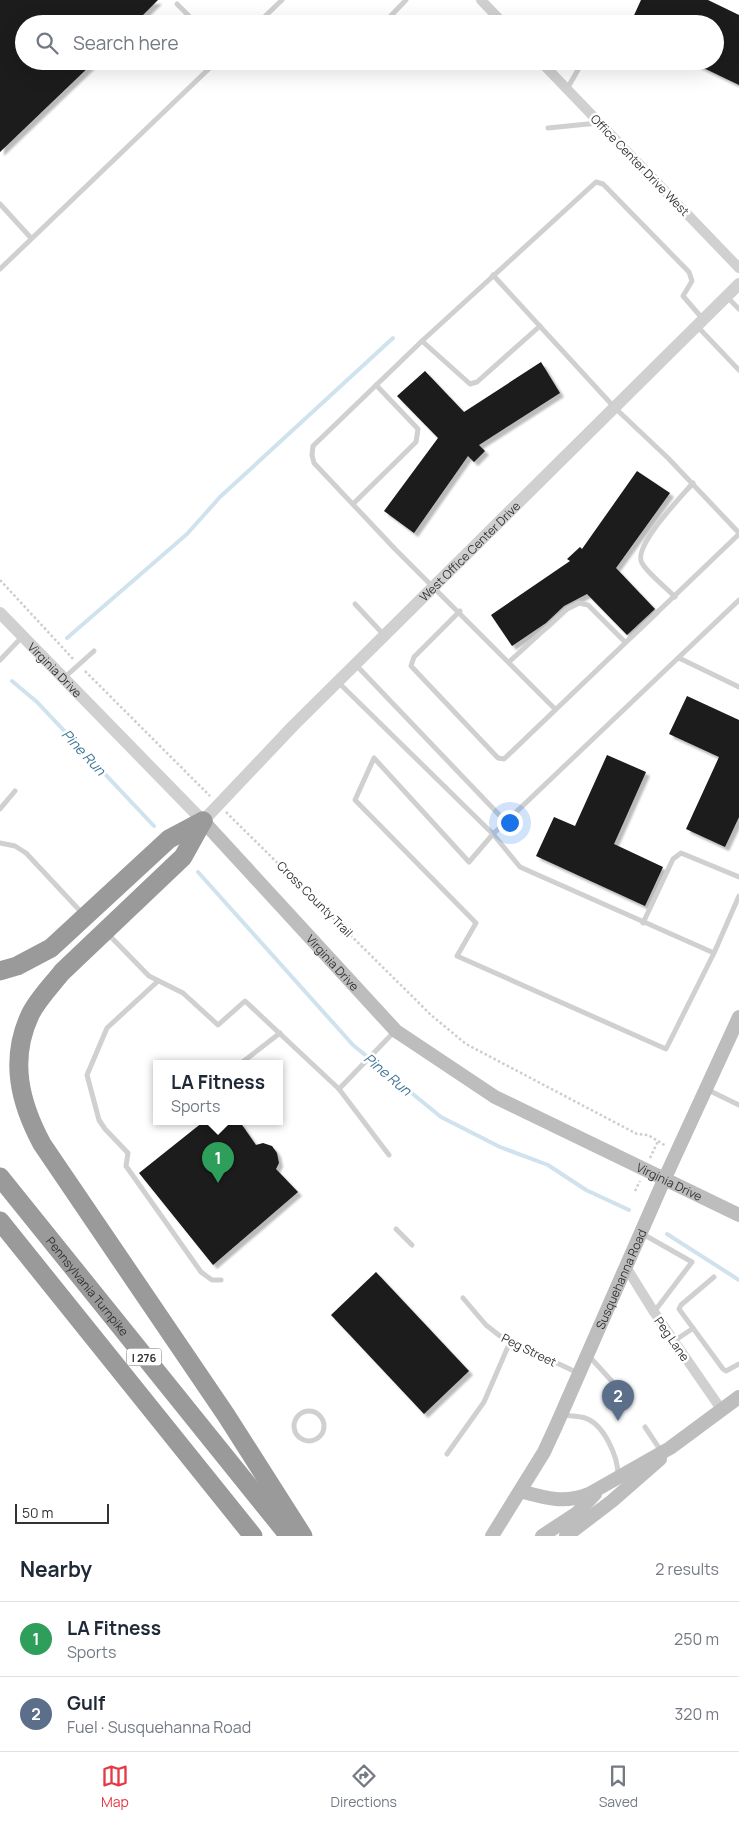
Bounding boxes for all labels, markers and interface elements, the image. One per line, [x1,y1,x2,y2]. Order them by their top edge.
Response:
search box [15,15,724,70]
icon: search [33,29,61,57]
text: Search here [73,30,179,56]
street label: Office Center Drive West [587,110,693,220]
street label: West Office Center Drive [415,497,524,605]
street label: Virginia Drive [24,638,86,701]
water label: Pine Run [58,725,111,780]
your location [497,810,523,836]
street label: Cross County Trail [273,857,357,941]
street label: Virginia Drive [303,930,363,994]
water label: Pine Run [360,1049,416,1100]
popup [153,1060,283,1125]
text: LA Fitness [171,1069,265,1095]
text: Sports [171,1095,220,1117]
pin: 1 [202,1142,234,1183]
street label: Virginia Drive [634,1158,705,1204]
street label: Susquehanna Road [591,1226,650,1332]
street label: Pennsylvania Turnpike [43,1233,133,1339]
street label: Peg Lane [651,1313,693,1365]
street label: Peg Street [499,1329,559,1371]
road number: I 276 [126,1348,162,1365]
pin: 2 [602,1380,634,1421]
scale bar [15,1501,109,1524]
text: 50 m [22,1503,53,1522]
text: Nearby [20,1555,92,1583]
text: 2 results [655,1558,719,1580]
text: LA Fitness [67,1615,161,1641]
text: 1 [32,1628,40,1650]
text: 250 m [674,1628,719,1650]
text: Sports [67,1641,116,1663]
text: Gulf [67,1690,105,1716]
text: 2 [31,1703,41,1725]
text: 320 m [675,1703,719,1725]
text: Fuel · Susquehanna Road [67,1716,251,1738]
tab: Map [101,1762,129,1811]
tab: Directions [331,1762,397,1811]
tab: Saved [599,1762,638,1811]

